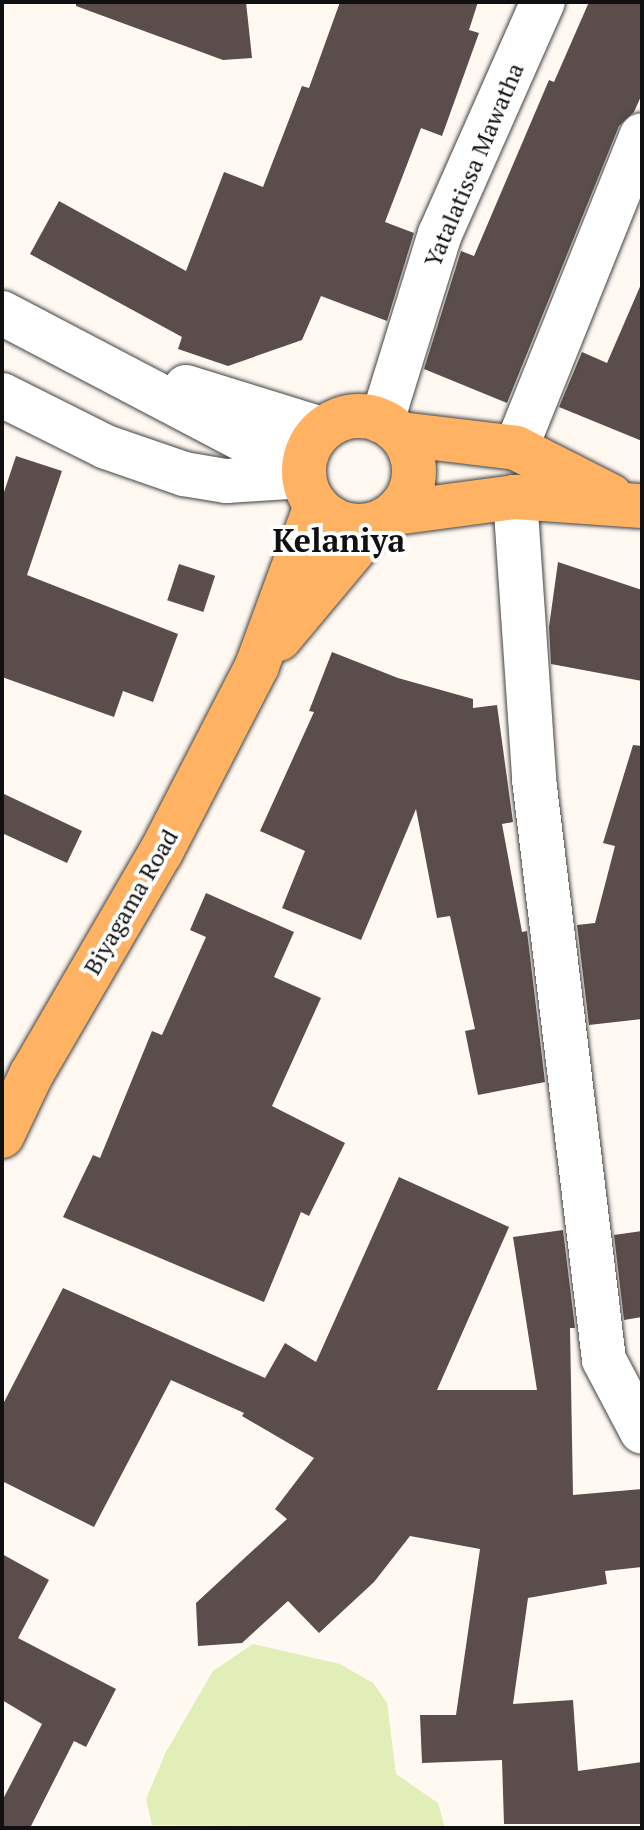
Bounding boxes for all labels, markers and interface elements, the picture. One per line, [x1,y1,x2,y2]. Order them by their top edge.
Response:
street label: Yatalatissa Mawatha [418,59,530,271]
district label: Kelaniya [273,521,405,559]
street label: Biyagama Road [78,824,184,980]

